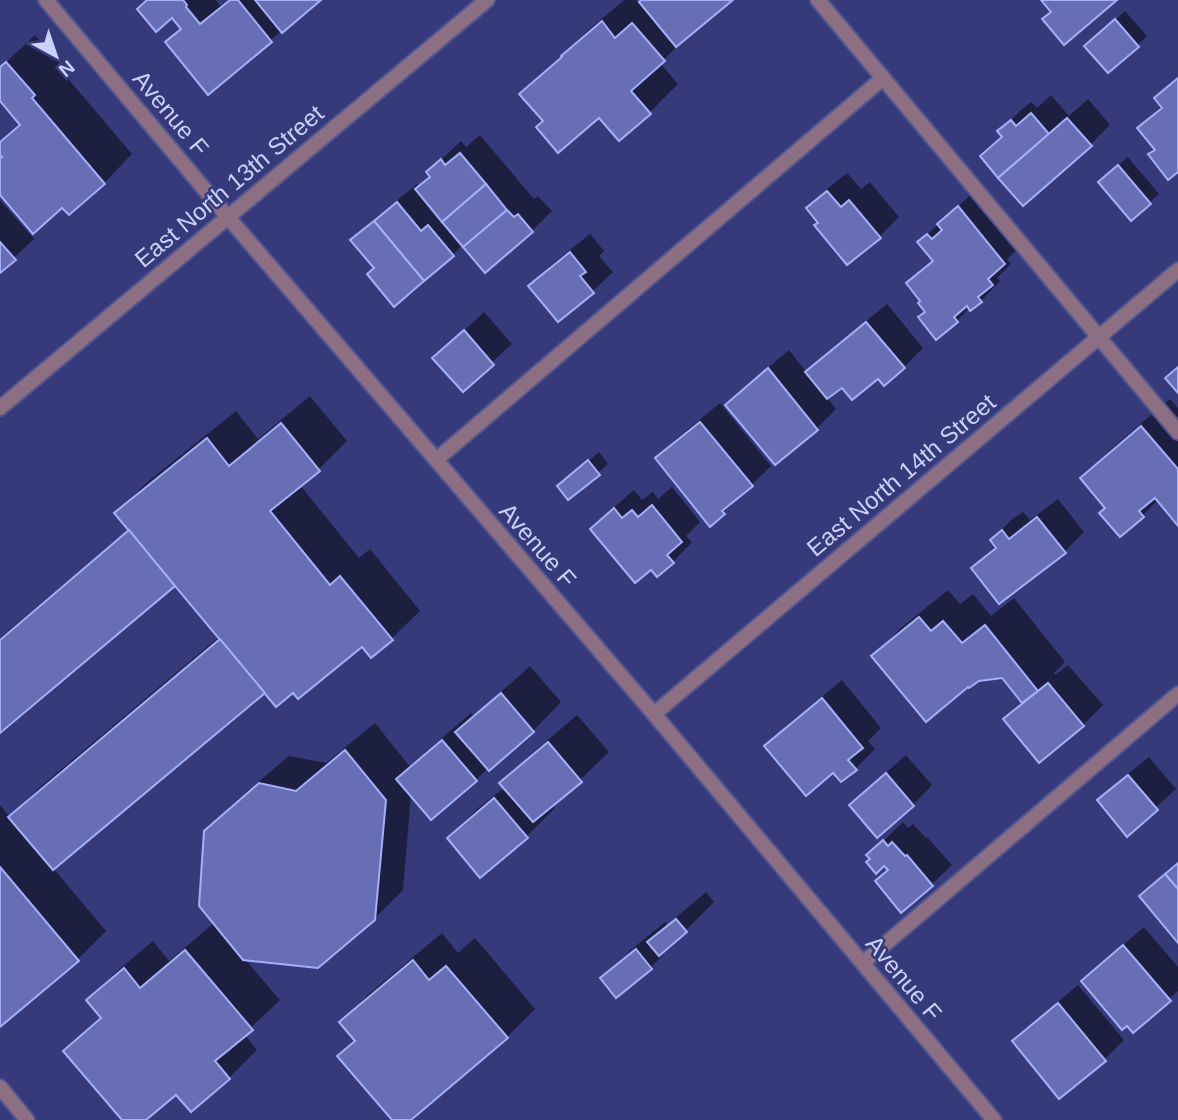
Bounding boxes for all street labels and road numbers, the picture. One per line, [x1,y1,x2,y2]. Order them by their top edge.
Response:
street label: Avenue F [128,65,214,161]
street label: East North 13th Street [129,99,329,273]
street label: East North 14th Street [801,388,1001,562]
street label: Avenue F [494,498,582,592]
street label: Avenue F [861,930,947,1026]

